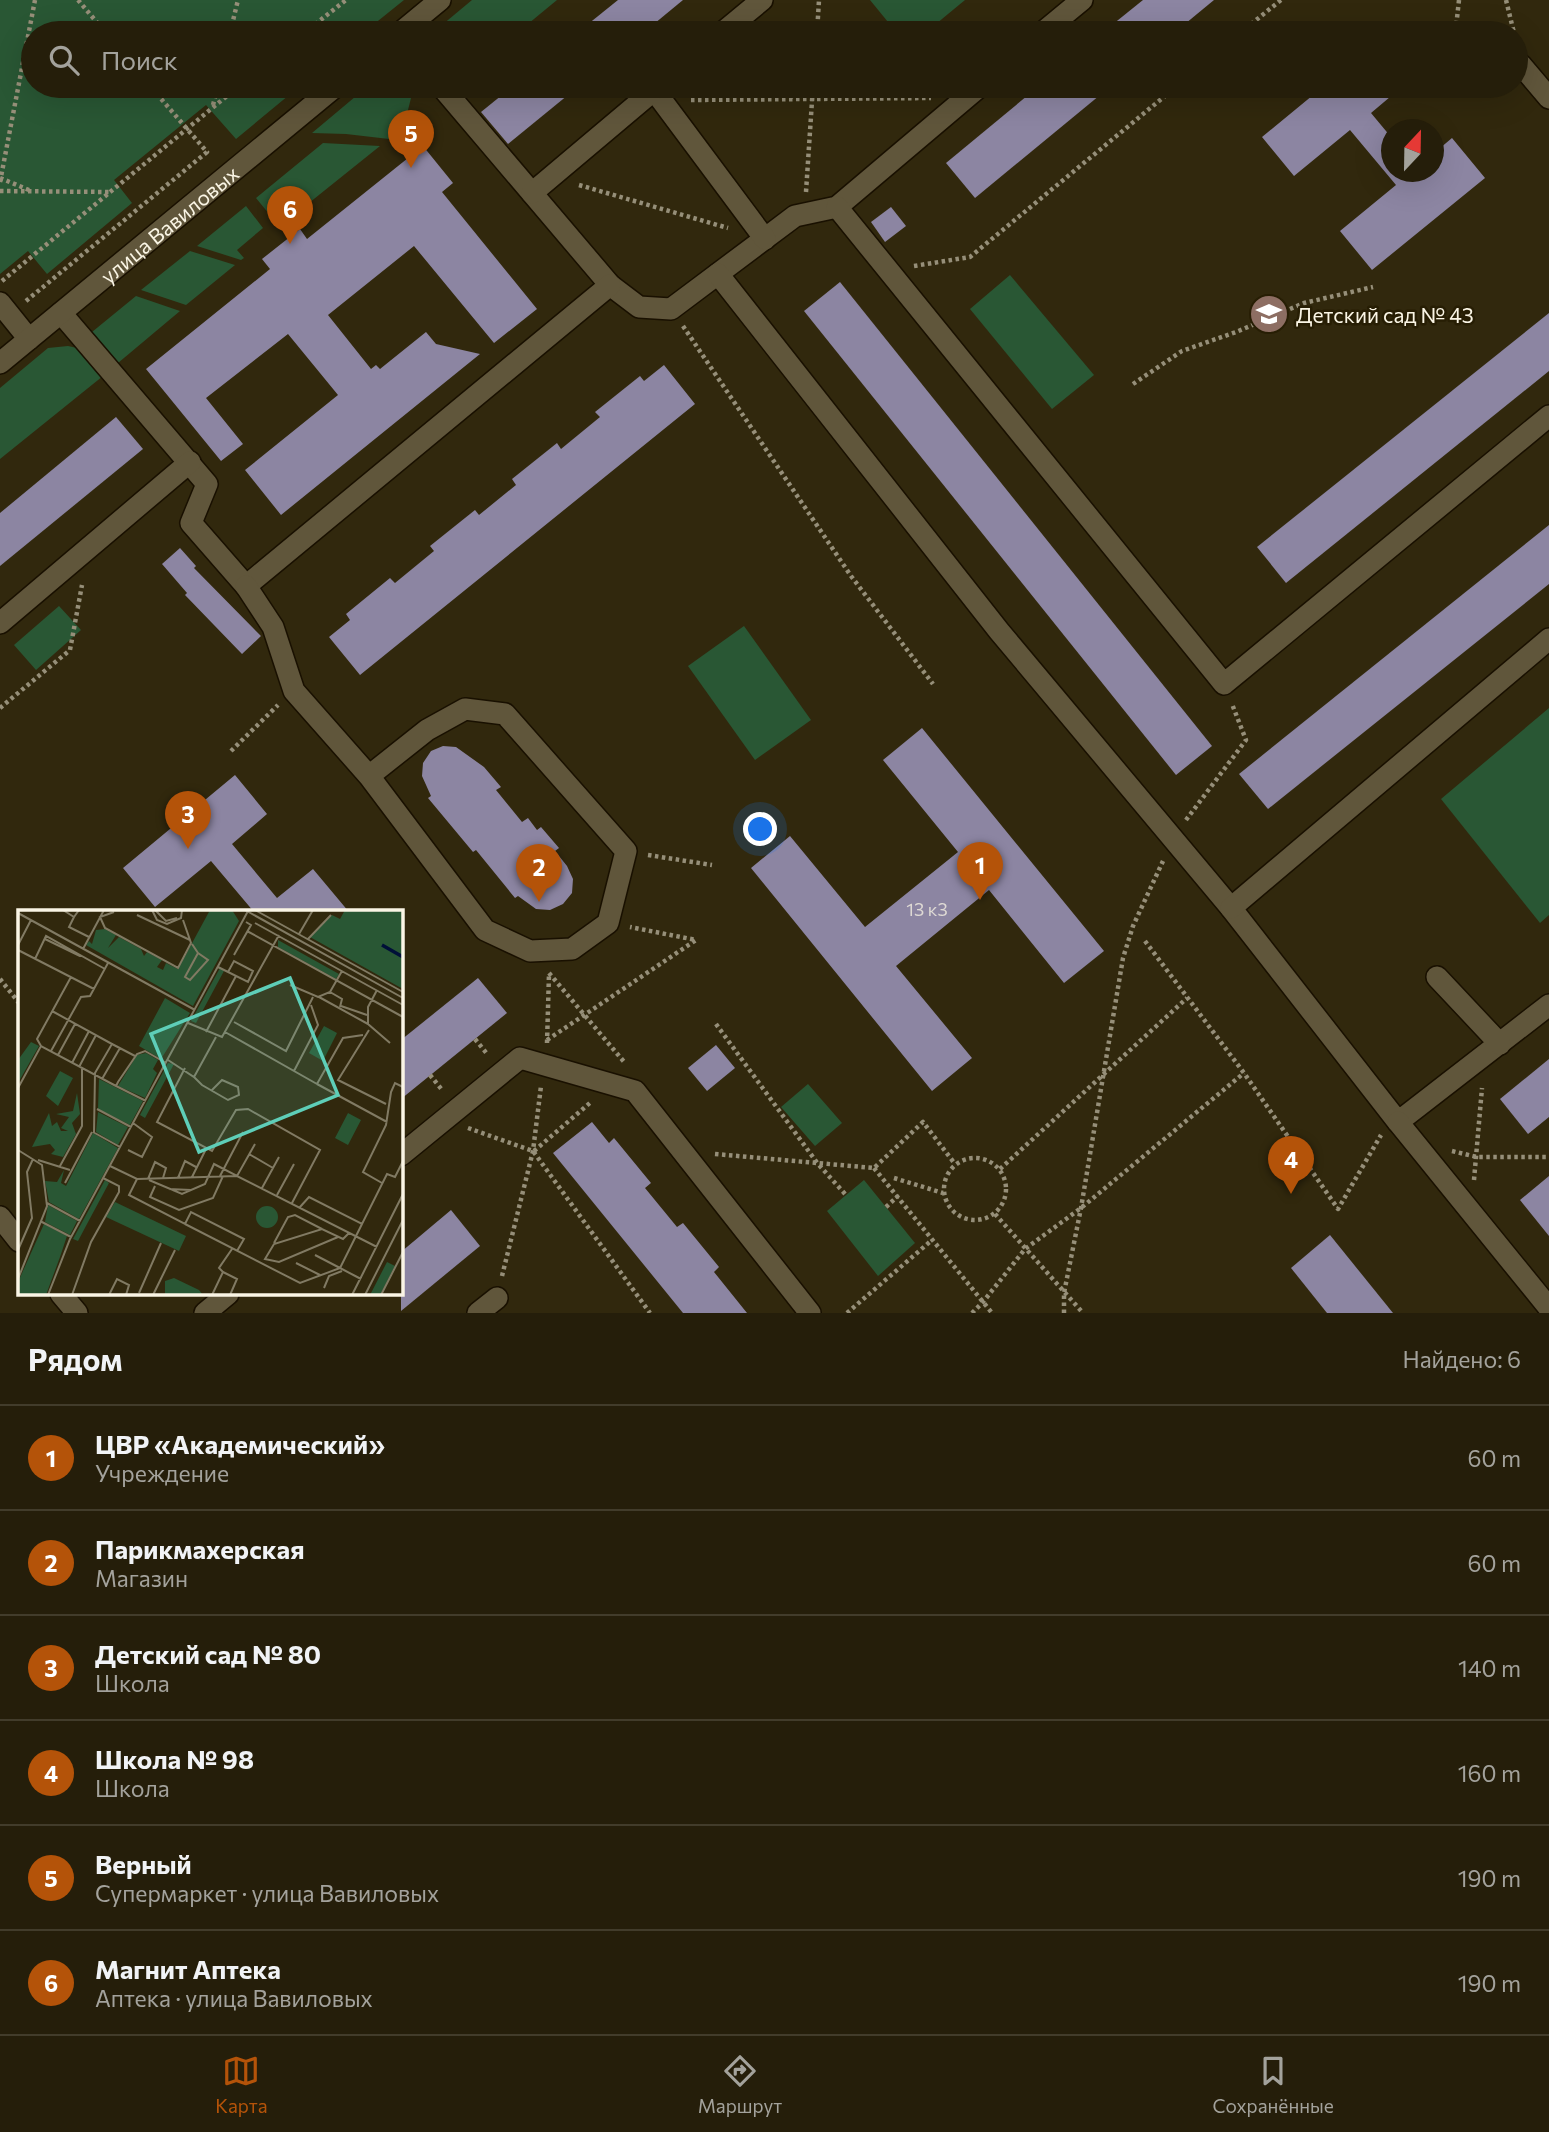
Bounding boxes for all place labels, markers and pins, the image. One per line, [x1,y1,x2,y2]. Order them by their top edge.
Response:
pin: 5 [388,110,434,168]
pin: 6 [267,186,313,244]
school or university icon: Детский сад № 43 [1248,293,1290,335]
place label: Детский сад № 43 [1296,302,1474,327]
pin: 3 [165,791,211,849]
pin: 1 [957,842,1003,900]
pin: 2 [516,844,562,902]
pin: 4 [1268,1136,1314,1194]

